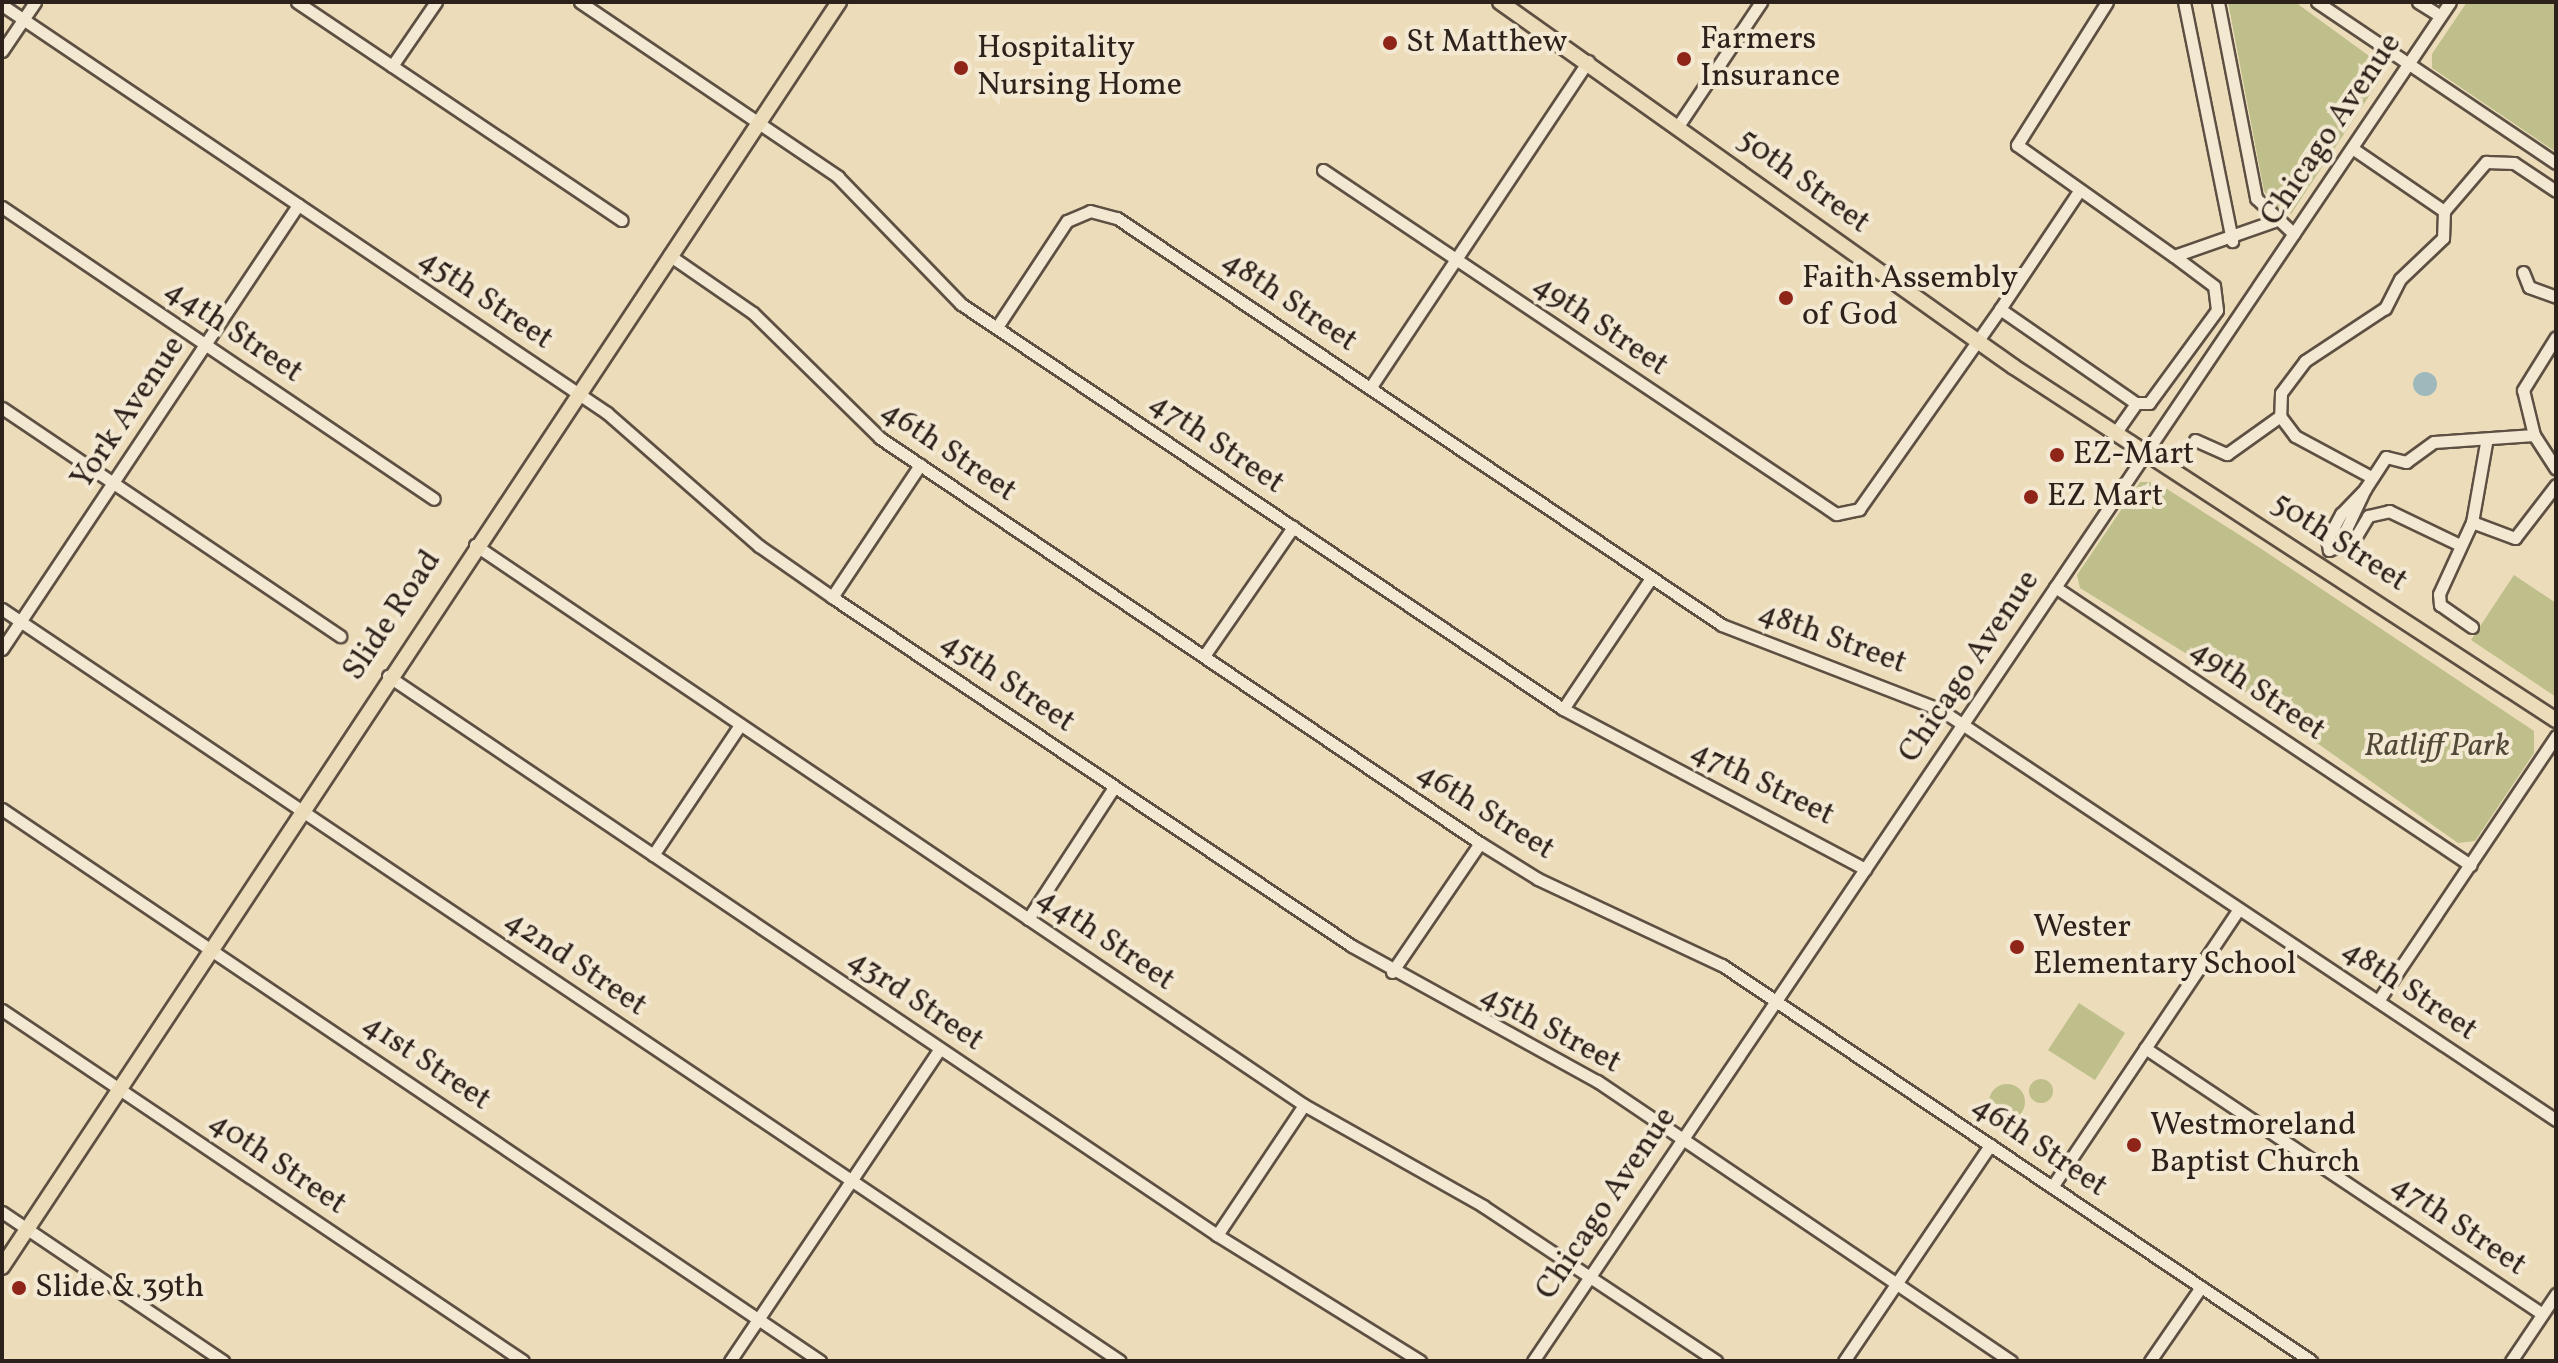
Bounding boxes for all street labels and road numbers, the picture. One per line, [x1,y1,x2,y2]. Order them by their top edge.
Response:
street label: Chicago Avenue [2253,26,2411,234]
street label: 50th Street [1729,121,1877,243]
street label: 45th Street [410,241,560,359]
street label: 48th Street [1214,243,1364,361]
street label: 49th Street [1525,267,1675,385]
street label: 44th Street [156,272,310,392]
street label: York Avenue [64,329,194,497]
street label: 47th Street [1141,385,1291,503]
street label: 46th Street [873,393,1023,511]
street label: 50th Street [2264,485,2414,601]
street label: Slide Road [335,544,451,688]
street label: Chicago Avenue [1891,563,2049,771]
street label: 48th Street [1752,594,1912,684]
street label: 45th Street [932,624,1082,742]
street label: 49th Street [2182,632,2332,750]
street label: 47th Street [1684,733,1840,835]
street label: 46th Street [1409,755,1561,869]
street label: 44th Street [1028,880,1182,1000]
street label: 42nd Street [496,902,654,1026]
street label: 48th Street [2334,932,2484,1050]
street label: 43rd Street [840,941,990,1061]
street label: 45th Street [1473,977,1627,1083]
street label: 41st Street [354,1006,498,1120]
street label: 46th Street [1964,1088,2114,1206]
street label: Chicago Avenue [1528,1100,1686,1308]
street label: 40th Street [201,1104,353,1224]
street label: 47th Street [2383,1167,2533,1285]

